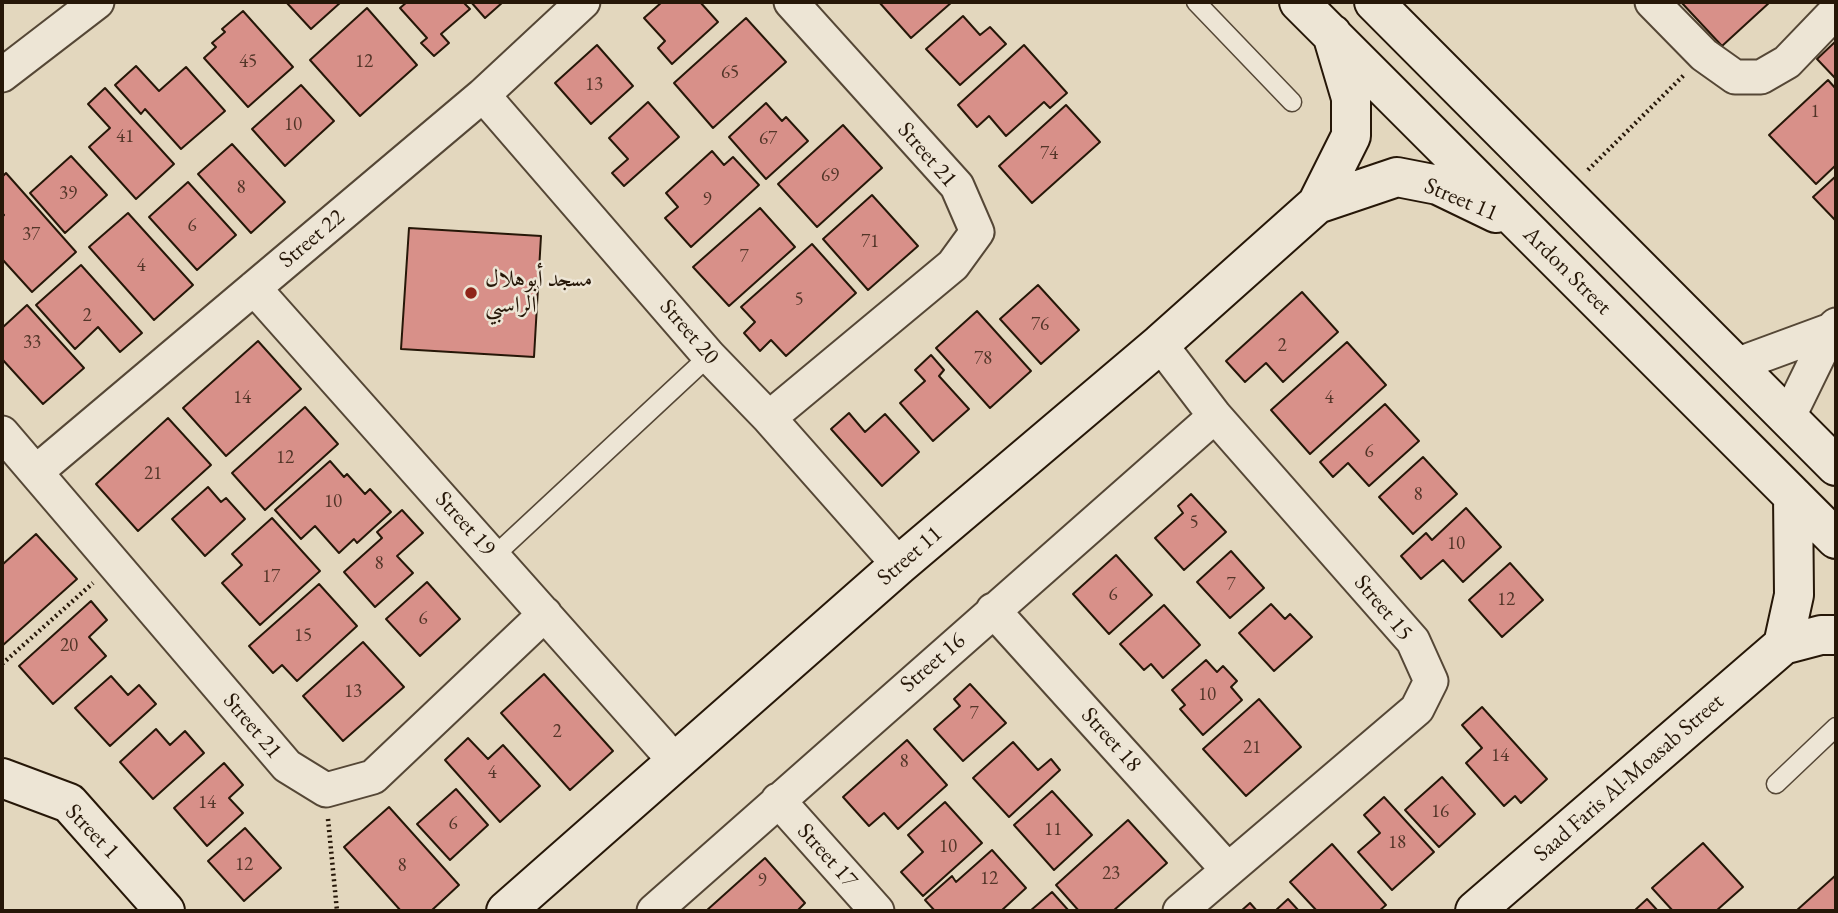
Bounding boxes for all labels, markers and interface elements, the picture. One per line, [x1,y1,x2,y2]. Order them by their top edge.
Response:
house number: 45 [239,51,257,73]
house number: 12 [355,51,373,73]
house number: 65 [721,62,739,84]
house number: 13 [585,74,603,96]
house number: 1 [1810,101,1820,123]
house number: 10 [284,114,302,136]
street label: Street 21 [891,117,963,193]
house number: 41 [116,126,134,148]
house number: 67 [759,128,777,150]
house number: 74 [1040,143,1058,165]
house number: 69 [821,165,839,187]
street label: Street 11 [1420,172,1502,228]
house number: 8 [236,177,246,199]
house number: 39 [59,183,77,205]
house number: 9 [702,189,712,211]
street label: Street 22 [274,204,350,274]
house number: 6 [187,215,197,237]
street label: Ardon Street [1517,221,1617,321]
house number: 37 [22,224,40,246]
house number: 71 [861,231,879,253]
house number: 7 [739,246,749,268]
house number: 4 [136,255,146,277]
place label: مسجد أبوهلال الراسبي [485,266,593,320]
marker: مسجد أبوهلال الراسبي [463,285,479,301]
house number: 5 [794,289,804,311]
street label: Street 20 [653,294,725,370]
house number: 2 [82,305,92,327]
house number: 76 [1031,314,1049,336]
house number: 33 [23,332,41,354]
house number: 2 [1277,335,1287,357]
house number: 78 [974,348,992,370]
house number: 14 [233,387,251,409]
house number: 4 [1324,387,1334,409]
house number: 6 [1364,441,1374,463]
house number: 12 [276,447,294,469]
house number: 21 [144,463,162,485]
house number: 8 [1413,484,1423,506]
street label: Street 19 [429,486,501,562]
house number: 10 [324,491,342,513]
house number: 5 [1189,512,1199,534]
street label: Street 11 [872,520,948,592]
house number: 10 [1447,533,1465,555]
house number: 8 [374,553,384,575]
house number: 17 [262,566,280,588]
street label: Street 15 [1348,570,1418,646]
house number: 7 [1226,574,1236,596]
house number: 6 [1108,584,1118,606]
house number: 12 [1497,589,1515,611]
house number: 6 [418,608,428,630]
house number: 15 [294,625,312,647]
street label: Street 16 [895,627,971,699]
house number: 20 [60,635,78,657]
house number: 13 [344,681,362,703]
house number: 10 [1198,684,1216,706]
street label: Street 21 [217,688,287,764]
street label: Saad Faris Al-Moasab Street [1528,688,1730,868]
street label: Street 18 [1075,702,1147,778]
house number: 7 [969,703,979,725]
house number: 2 [552,721,562,743]
house number: 21 [1243,737,1261,759]
house number: 14 [1491,745,1509,767]
house number: 8 [899,751,909,773]
house number: 4 [487,762,497,784]
house number: 14 [198,792,216,814]
street label: Street 1 [59,799,125,865]
house number: 16 [1431,801,1449,823]
house number: 6 [448,813,458,835]
street label: Street 17 [791,818,863,894]
house number: 11 [1044,819,1062,841]
house number: 18 [1388,832,1406,854]
house number: 10 [939,836,957,858]
house number: 12 [235,854,253,876]
house number: 8 [397,855,407,877]
house number: 23 [1102,863,1120,885]
house number: 12 [980,868,998,890]
house number: 9 [757,870,767,892]

